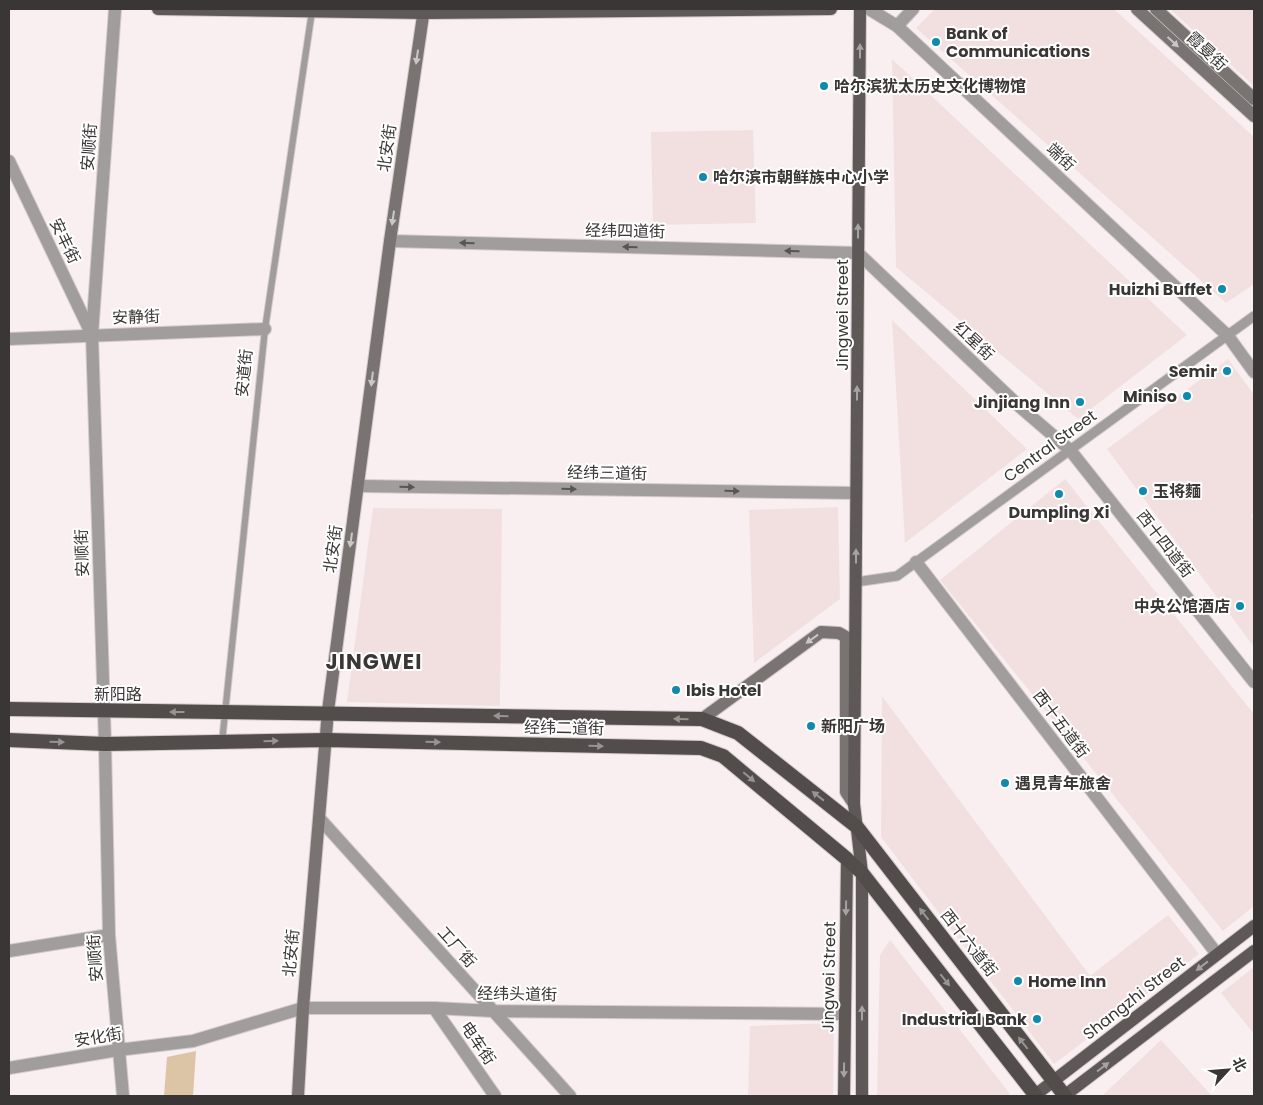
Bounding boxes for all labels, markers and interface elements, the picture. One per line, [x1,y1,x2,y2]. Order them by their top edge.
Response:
place label: Bank of Communications [946,22,1090,63]
street label: 霞曼街 [1182,26,1232,76]
marker: Bank of Communications [930,36,942,48]
one-way arrow [1167,36,1179,48]
one-way arrow [856,42,864,58]
one-way arrow [413,49,421,65]
place label: 哈尔滨犹太历史文化博物馆 [834,75,1026,98]
marker: 哈尔滨犹太历史文化博物馆 [818,80,830,92]
street label: 安顺街 [76,122,102,172]
street label: 北安街 [372,123,402,173]
street label: 端街 [1041,138,1081,176]
place label: 哈尔滨市朝鲜族中心小学 [713,166,889,189]
marker: 哈尔滨市朝鲜族中心小学 [697,171,709,183]
one-way arrow [389,210,397,226]
street label: 安丰街 [44,214,86,268]
street label: 经纬四道街 [585,219,665,243]
one-way arrow [854,222,862,238]
one-way arrow [459,239,475,247]
one-way arrow [621,243,637,251]
one-way arrow [784,247,800,255]
street label: Jingwei Street [831,259,854,371]
place label: Huizhi Buffet [1109,278,1212,301]
marker: Huizhi Buffet [1216,283,1228,295]
street label: 安静街 [112,305,160,329]
street label: 红星街 [949,316,999,366]
street label: 安道街 [230,348,258,398]
place label: Semir [1169,360,1217,383]
marker: Semir [1221,365,1233,377]
one-way arrow [368,371,376,387]
one-way arrow [853,385,861,401]
place label: Miniso [1123,385,1177,408]
marker: Miniso [1181,390,1193,402]
place label: Jinjiang Inn [974,391,1070,414]
marker: Jinjiang Inn [1074,396,1086,408]
street label: Central Street [999,404,1101,488]
street label: 经纬三道街 [567,461,647,485]
place label: 玉将麵 [1153,480,1201,503]
one-way arrow [399,483,415,491]
one-way arrow [561,485,577,493]
marker: 玉将麵 [1137,485,1149,497]
one-way arrow [724,487,740,495]
marker: Dumpling Xi [1053,488,1065,500]
place label: Dumpling Xi [1009,501,1109,524]
street label: 西十四道街 [1131,505,1199,583]
street label: 北安街 [318,524,348,574]
street label: 安顺街 [70,529,94,577]
one-way arrow [347,532,355,548]
one-way arrow [852,547,860,563]
place label: 中央公馆酒店 [1134,595,1230,618]
marker: 中央公馆酒店 [1234,600,1246,612]
one-way arrow [805,634,819,644]
district label: JINGWEI [326,647,422,676]
place label: Ibis Hotel [686,679,762,702]
street label: 新阳路 [94,683,142,706]
marker: Ibis Hotel [670,684,682,696]
street label: 西十五道街 [1028,685,1094,763]
one-way arrow [169,708,185,716]
one-way arrow [492,712,508,720]
one-way arrow [672,715,688,723]
place label: 新阳广场 [821,715,885,738]
street label: 经纬二道街 [524,716,604,740]
marker: 新阳广场 [805,720,817,732]
one-way arrow [263,737,279,745]
one-way arrow [50,738,66,746]
one-way arrow [425,739,441,747]
one-way arrow [588,742,604,750]
one-way arrow [742,772,755,783]
place label: 遇見青年旅舍 [1015,772,1111,795]
marker: 遇見青年旅舍 [999,777,1011,789]
one-way arrow [812,791,825,802]
one-way arrow [842,900,850,916]
street label: 西十六道街 [935,904,1003,982]
one-way arrow [919,907,929,921]
street label: 工厂街 [432,921,482,973]
street label: Jingwei Street [817,921,841,1033]
street label: 北安街 [277,928,305,978]
street label: 安顺街 [82,933,108,983]
street label: Shangzhi Street [1078,951,1190,1045]
one-way arrow [1195,961,1208,972]
place label: Home Inn [1028,970,1106,993]
one-way arrow [940,973,951,986]
marker: Home Inn [1012,975,1024,987]
street label: 经纬头道街 [477,982,557,1006]
one-way arrow [858,1004,866,1020]
place label: Industrial Bank [902,1008,1027,1031]
marker: Industrial Bank [1031,1013,1043,1025]
street label: 电车街 [455,1017,501,1069]
street label: 安化街 [72,1022,124,1052]
one-way arrow [1018,1036,1028,1050]
north arrow [1203,1045,1253,1095]
text: 北 [1228,1054,1252,1075]
one-way arrow [1096,1061,1109,1072]
one-way arrow [840,1062,848,1078]

